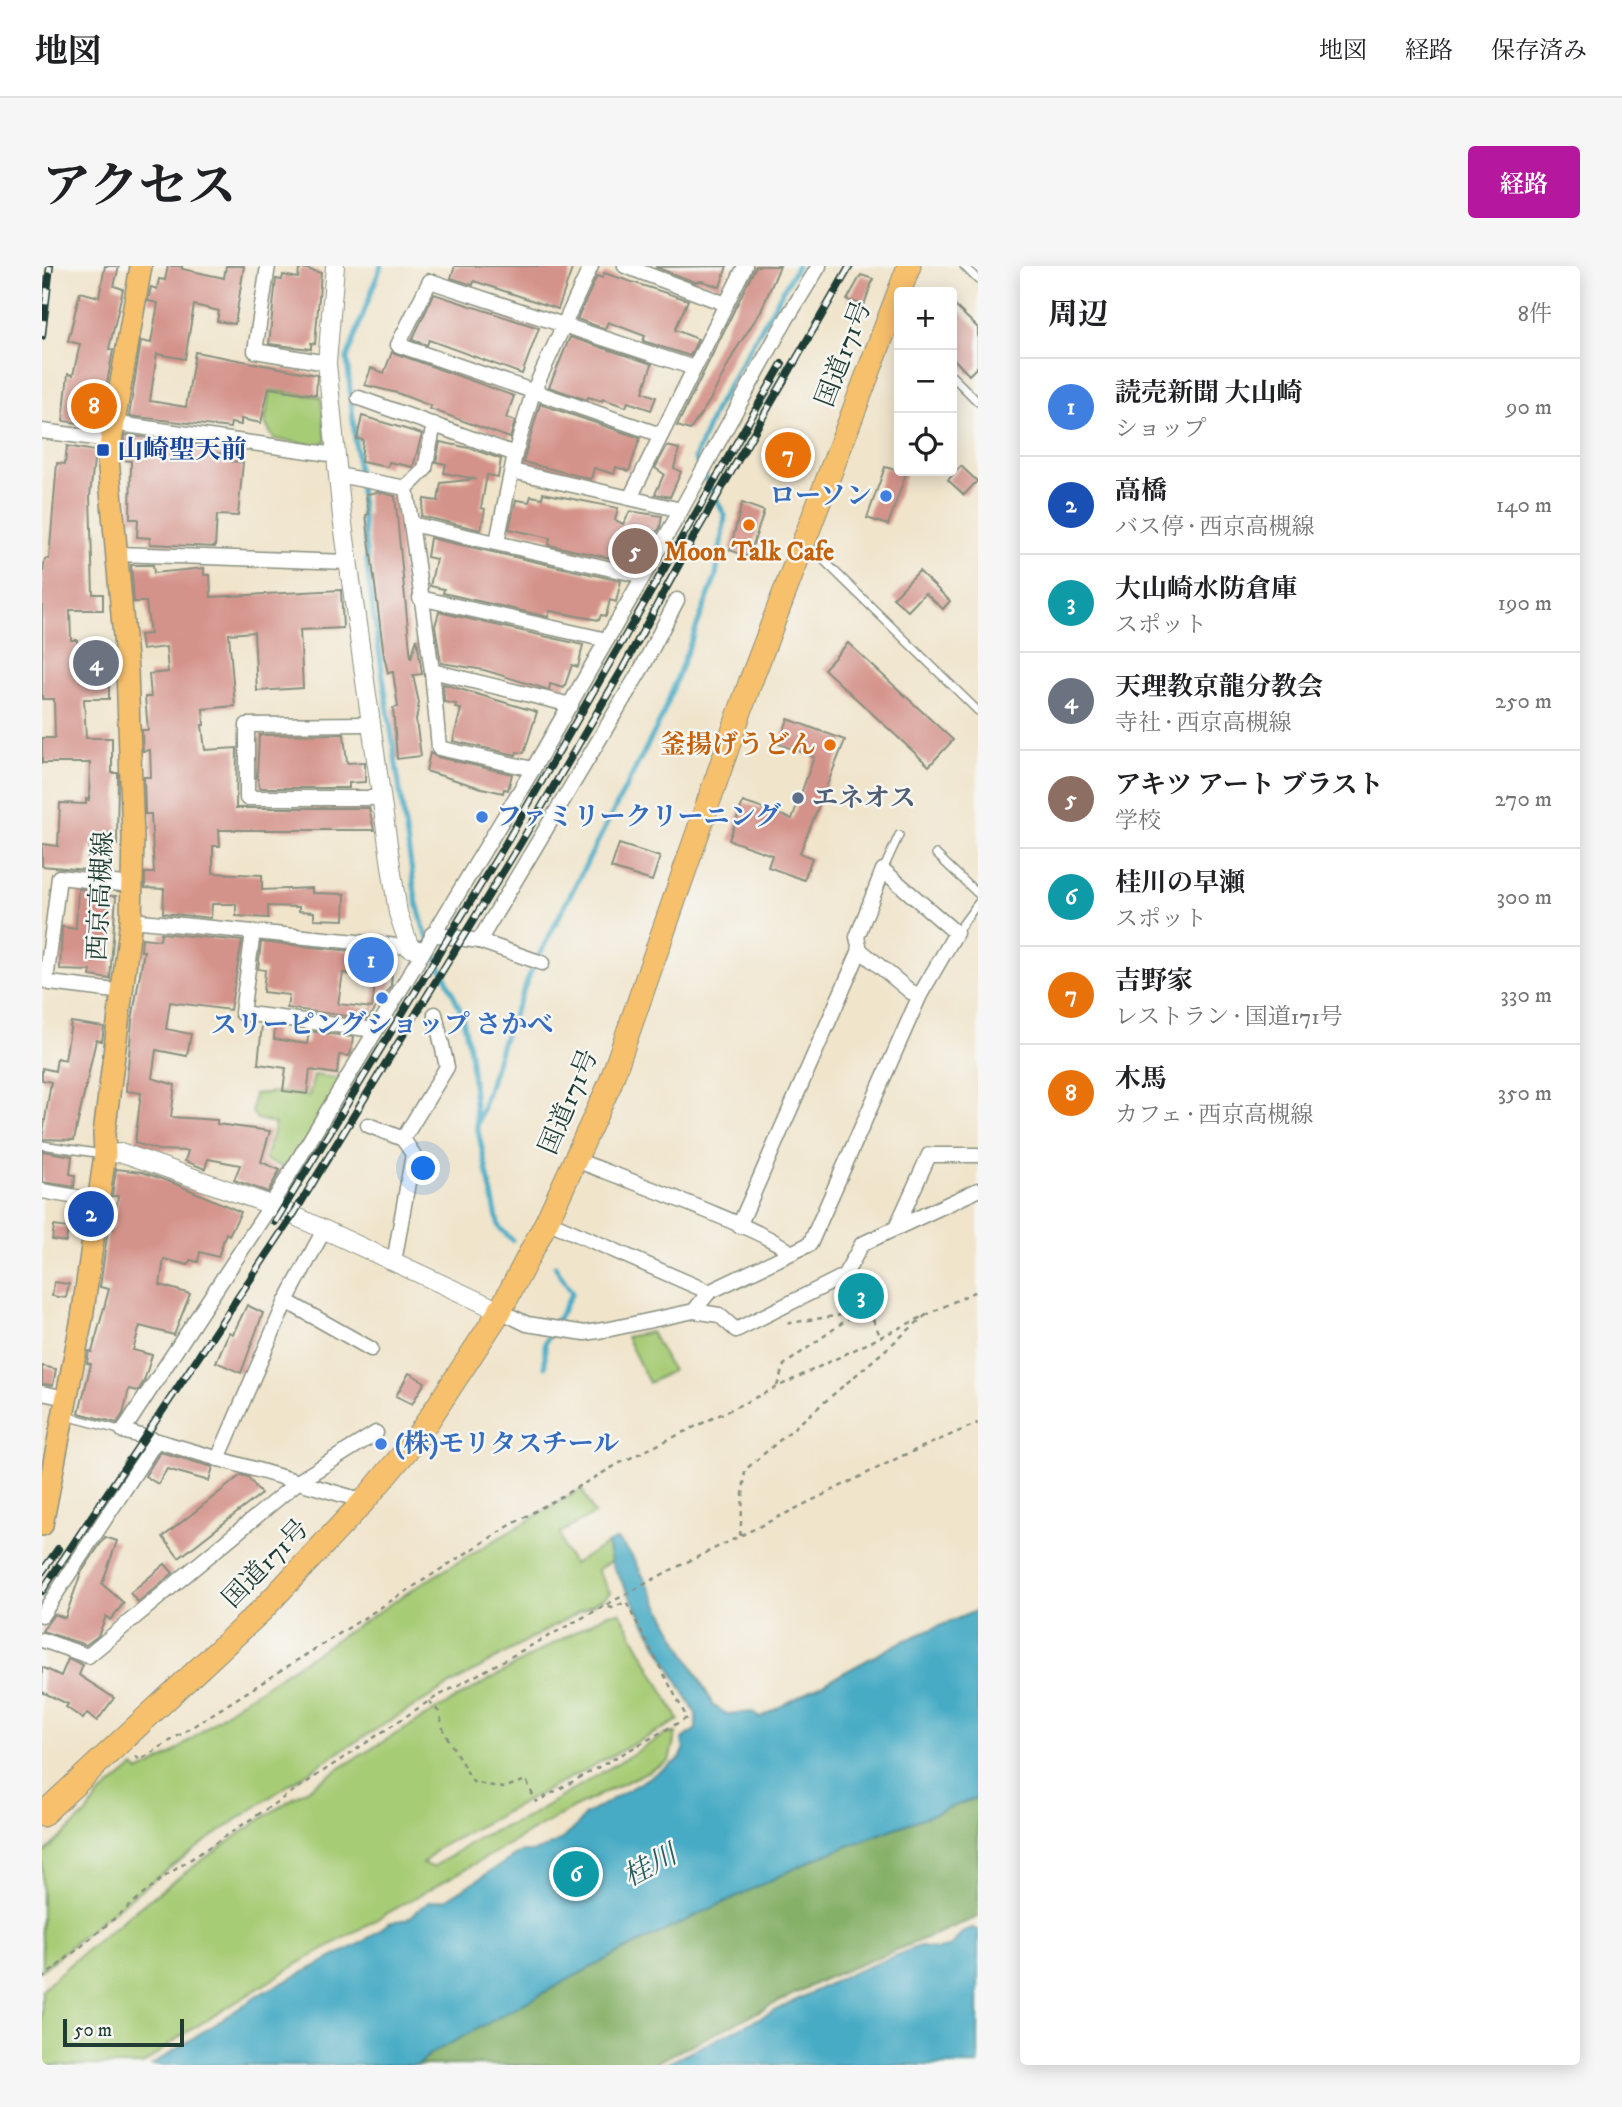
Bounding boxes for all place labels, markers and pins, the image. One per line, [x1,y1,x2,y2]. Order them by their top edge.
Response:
pin: 8 [71,380,117,432]
pin: 7 [765,429,811,481]
place label: 山崎聖天前 [117,434,247,467]
marker: 山崎聖天前 [95,442,111,458]
place label: ローソン [769,480,872,513]
marker: ローソン [878,488,894,504]
marker: Moon Talk Cafe [741,517,757,533]
pin: 5 [612,525,658,577]
place label: Moon Talk Cafe [664,536,834,569]
pin: 4 [73,637,119,689]
place label: 釜揚げうどん [660,729,816,762]
marker: 釜揚げうどん [822,737,838,753]
place label: エネオス [812,782,916,815]
marker: エネオス [790,790,806,806]
place label: ファミリークリーニング [496,801,781,834]
marker: ファミリークリーニング [474,809,490,825]
pin: 1 [348,934,394,986]
marker: スリーピングショップ さかべ [374,990,390,1006]
place label: スリーピングショップ さかべ [211,1009,553,1042]
pin: 2 [68,1188,114,1240]
pin: 3 [838,1270,884,1322]
place label: (株)モリタスチール [395,1428,619,1461]
marker: (株)モリタスチール [373,1436,389,1452]
pin: 6 [553,1848,599,1900]

